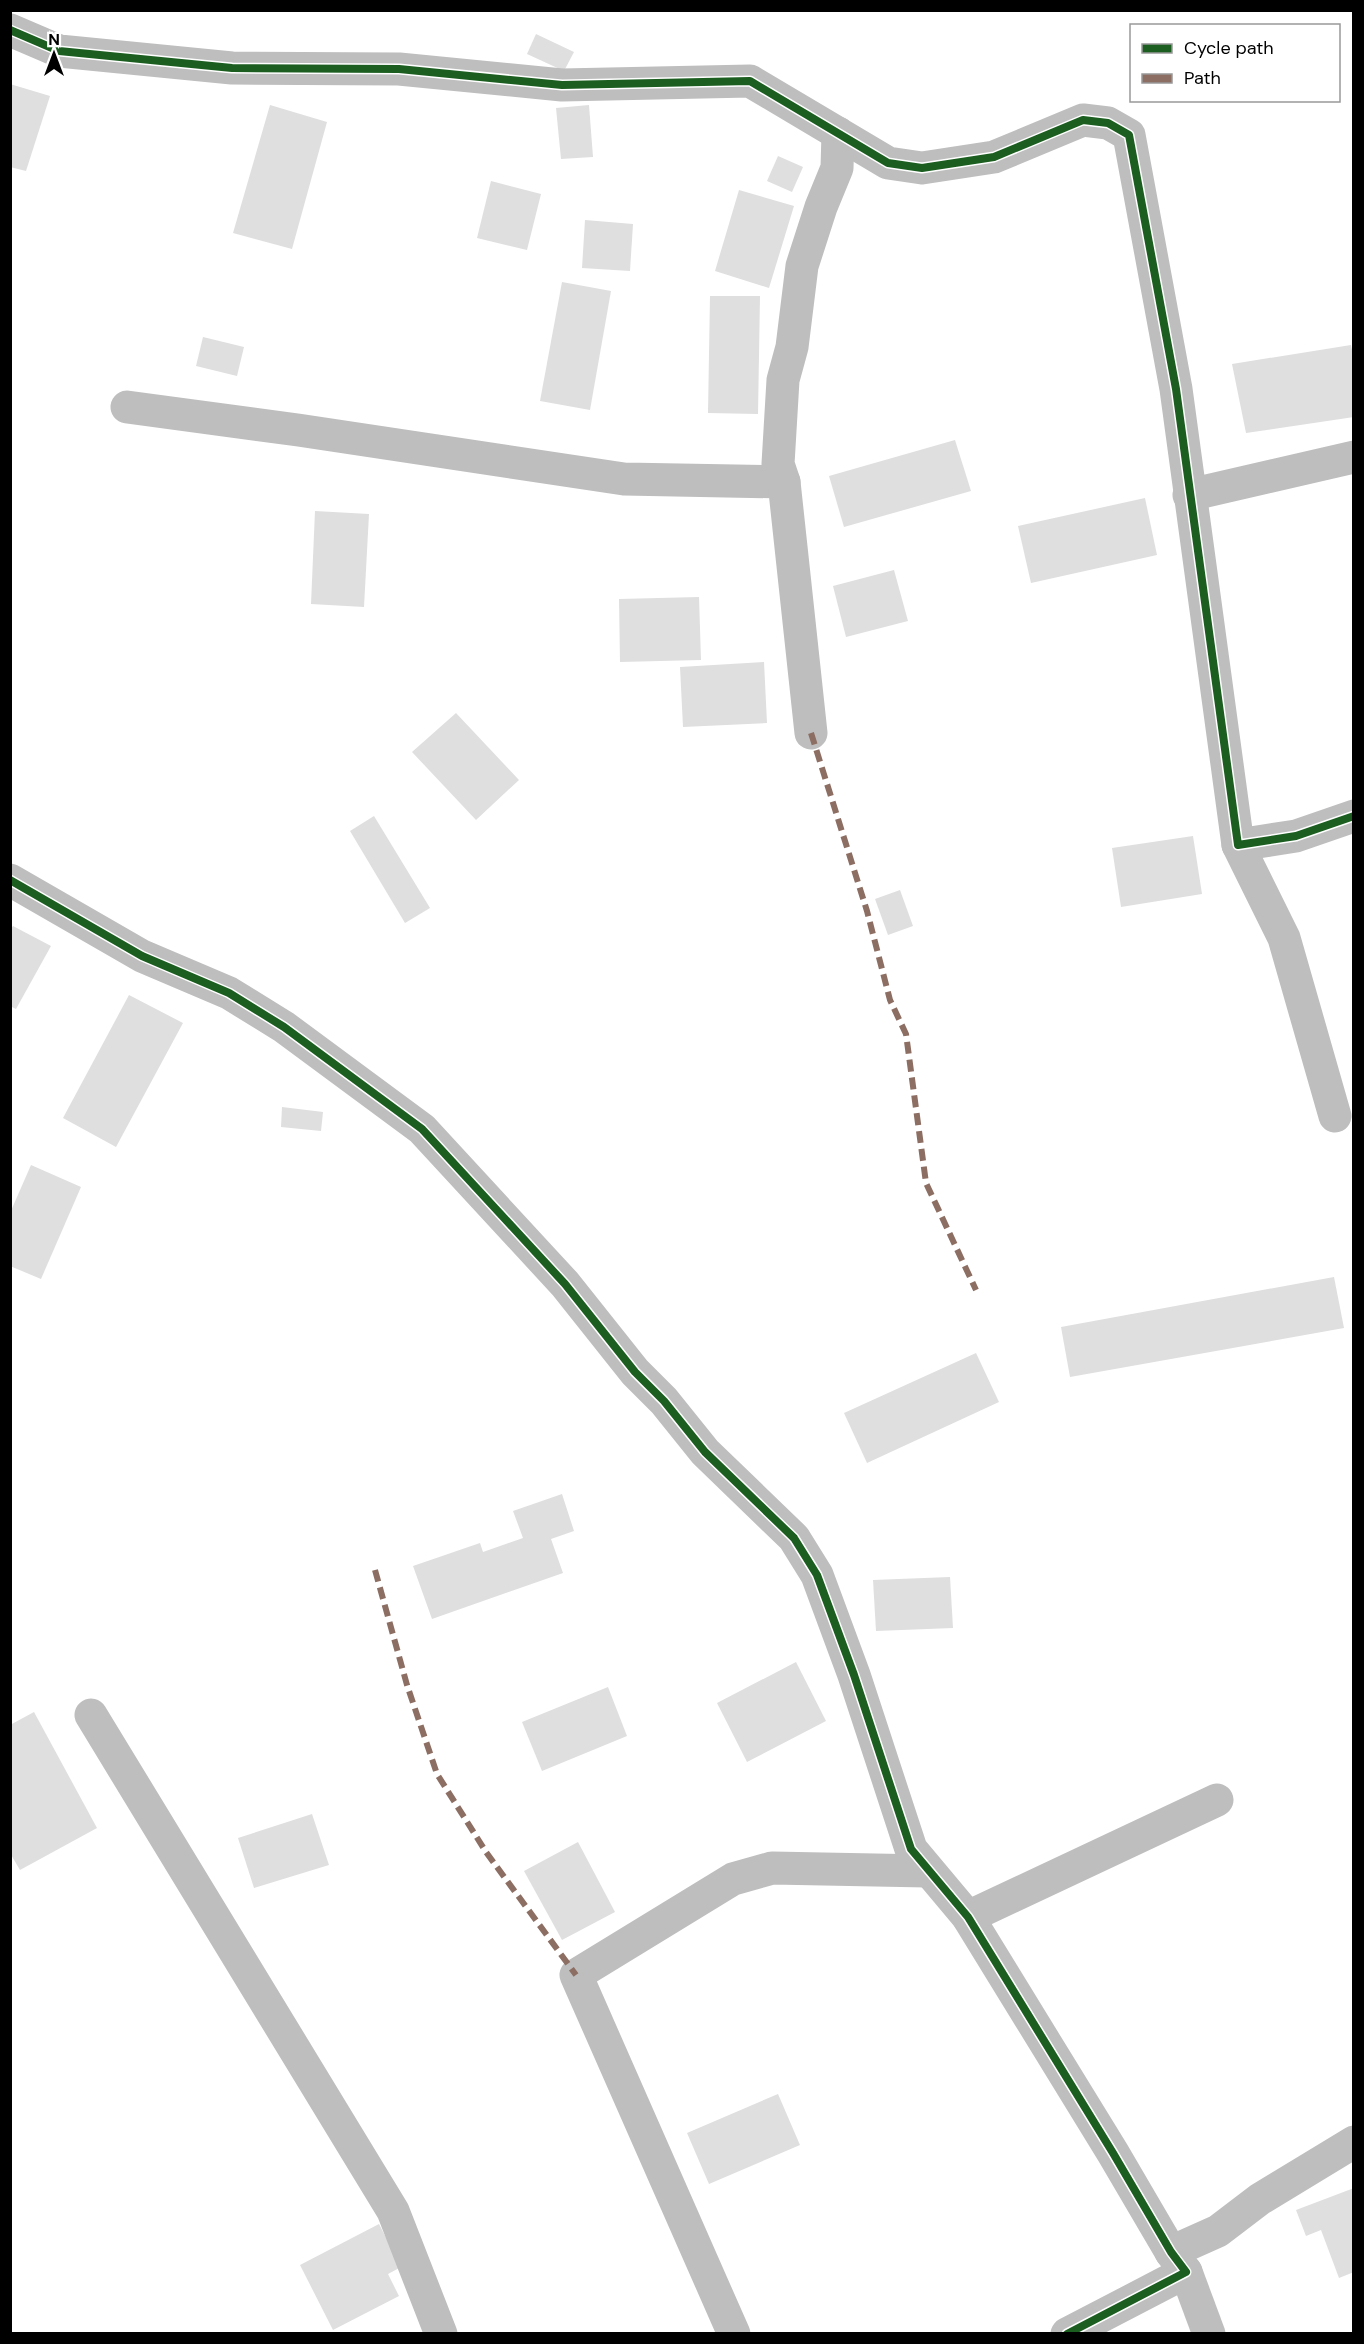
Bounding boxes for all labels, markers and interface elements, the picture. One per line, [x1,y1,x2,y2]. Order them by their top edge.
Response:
north arrow [24,24,84,84]
legend [1130,24,1340,102]
text: N [48,29,60,50]
text: Cycle path [1184,36,1274,60]
text: Path [1184,66,1221,90]

